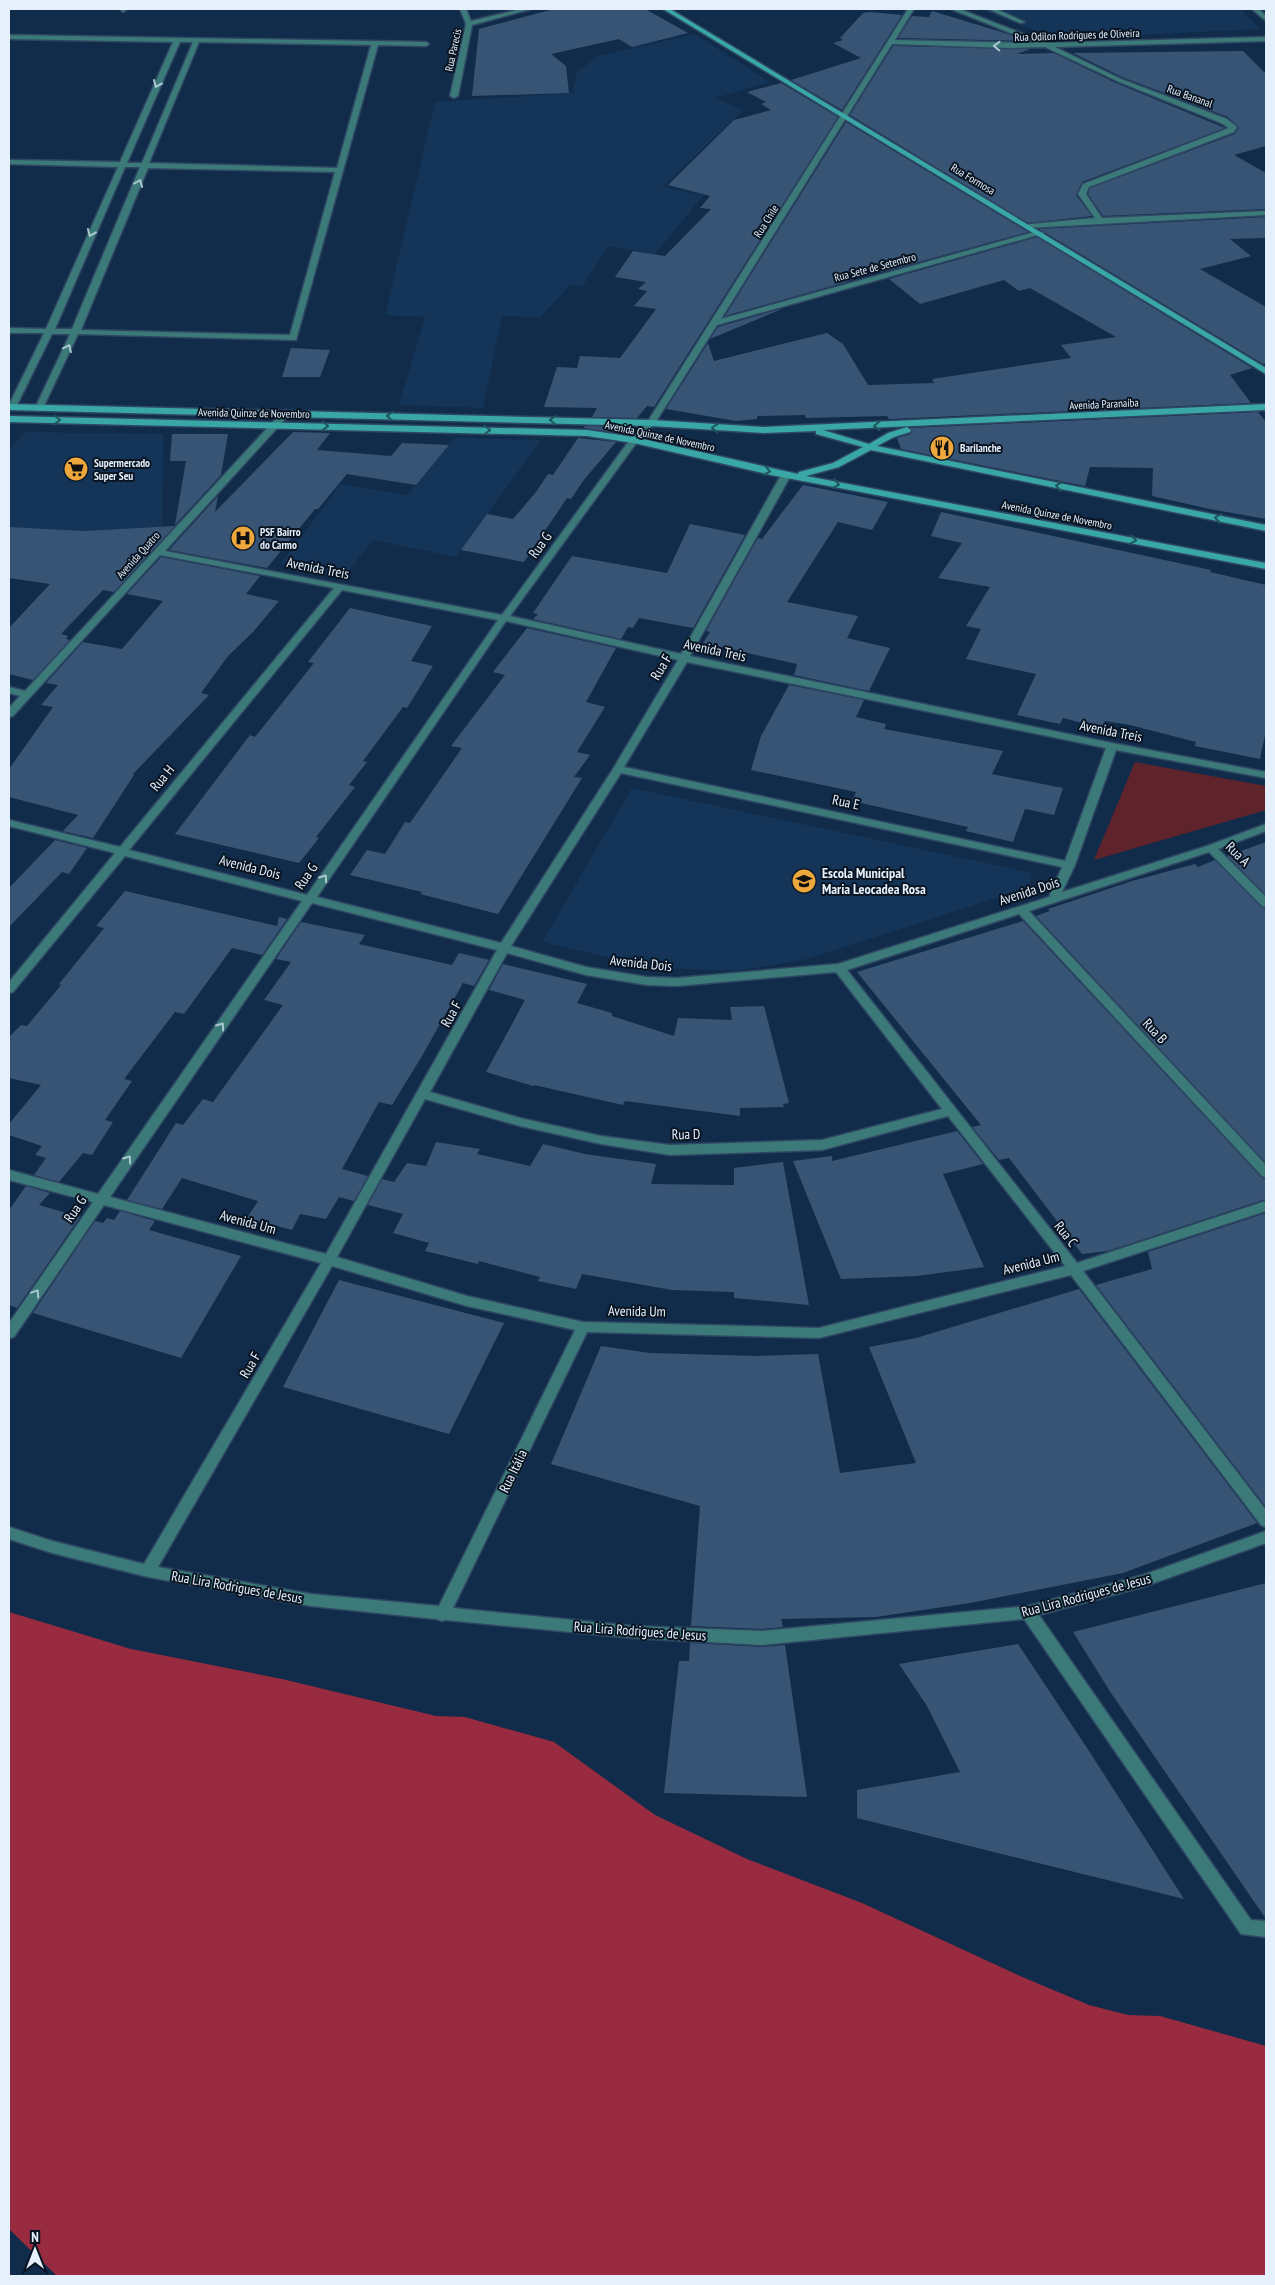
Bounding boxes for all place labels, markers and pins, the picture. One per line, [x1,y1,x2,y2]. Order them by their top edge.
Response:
restaurant icon: Barilanche [929,435,955,461]
place label: Barilanche [960,441,1002,455]
supermarket icon: Supermercado Super Seu [63,456,89,482]
place label: Supermercado Super Seu [94,456,150,483]
hospital icon: PSF Bairro do Carmo [230,525,256,551]
place label: PSF Bairro do Carmo [260,525,301,552]
place label: Escola Municipal Maria Leocadea Rosa [822,864,926,898]
school or university icon: Escola Municipal Maria Leocadea Rosa [791,868,817,894]

